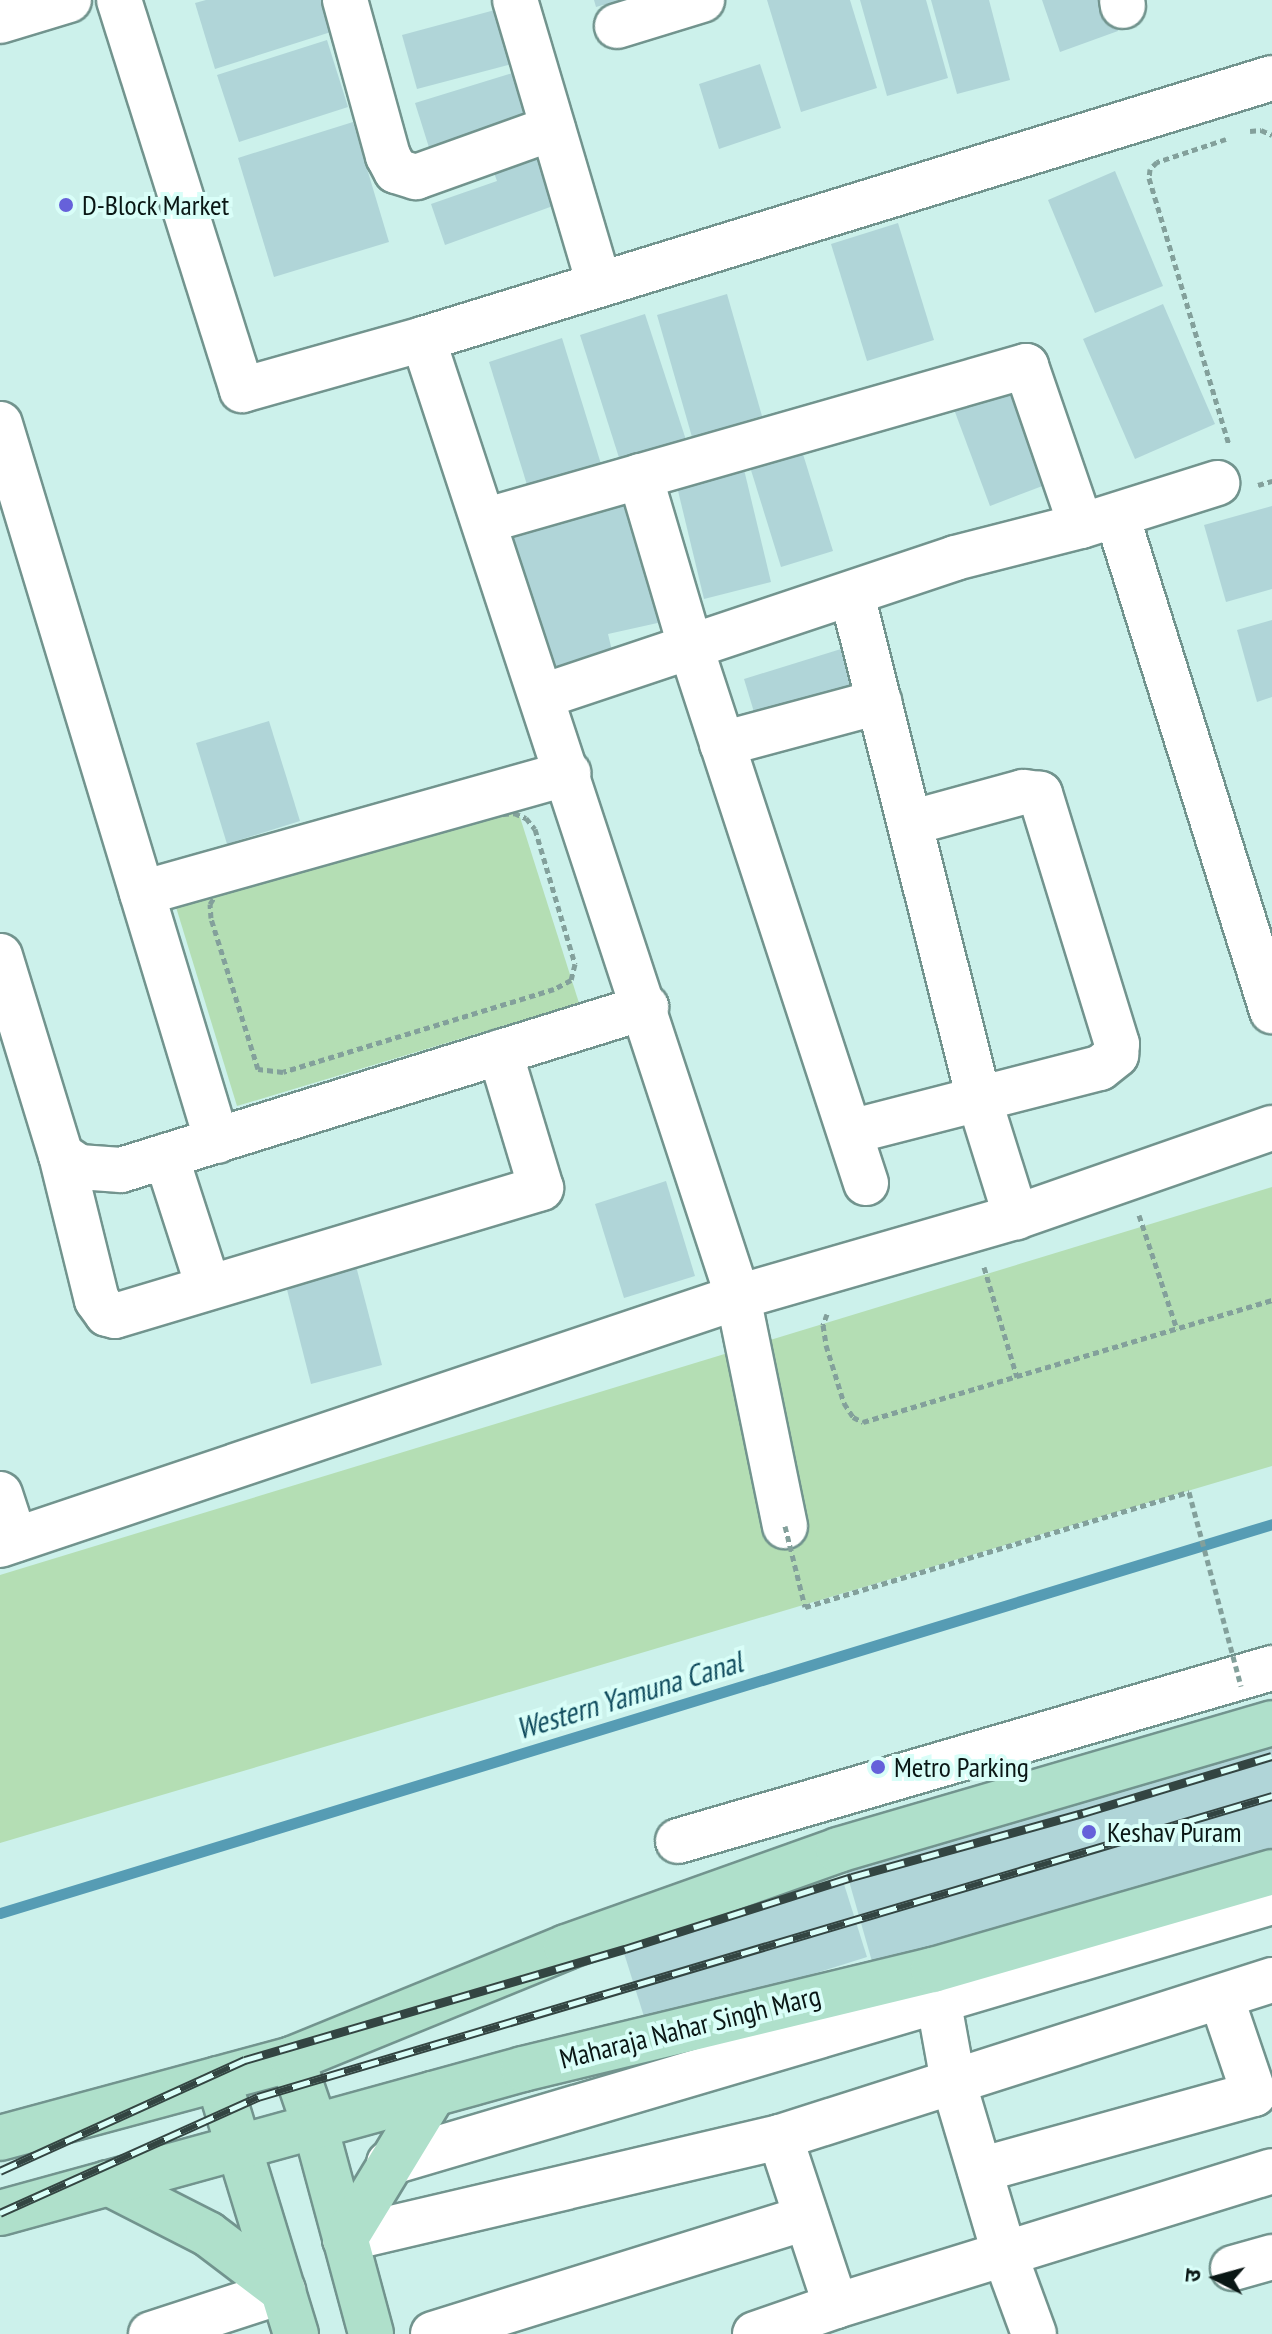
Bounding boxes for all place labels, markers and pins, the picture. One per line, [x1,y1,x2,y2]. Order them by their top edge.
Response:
place label: D-Block Market [82,188,230,222]
marker: D-Block Market [57,196,75,214]
place label: Metro Parking [894,1750,1029,1784]
marker: Metro Parking [869,1758,887,1776]
place label: Keshav Puram [1107,1815,1242,1849]
marker: Keshav Puram [1078,1821,1100,1843]

